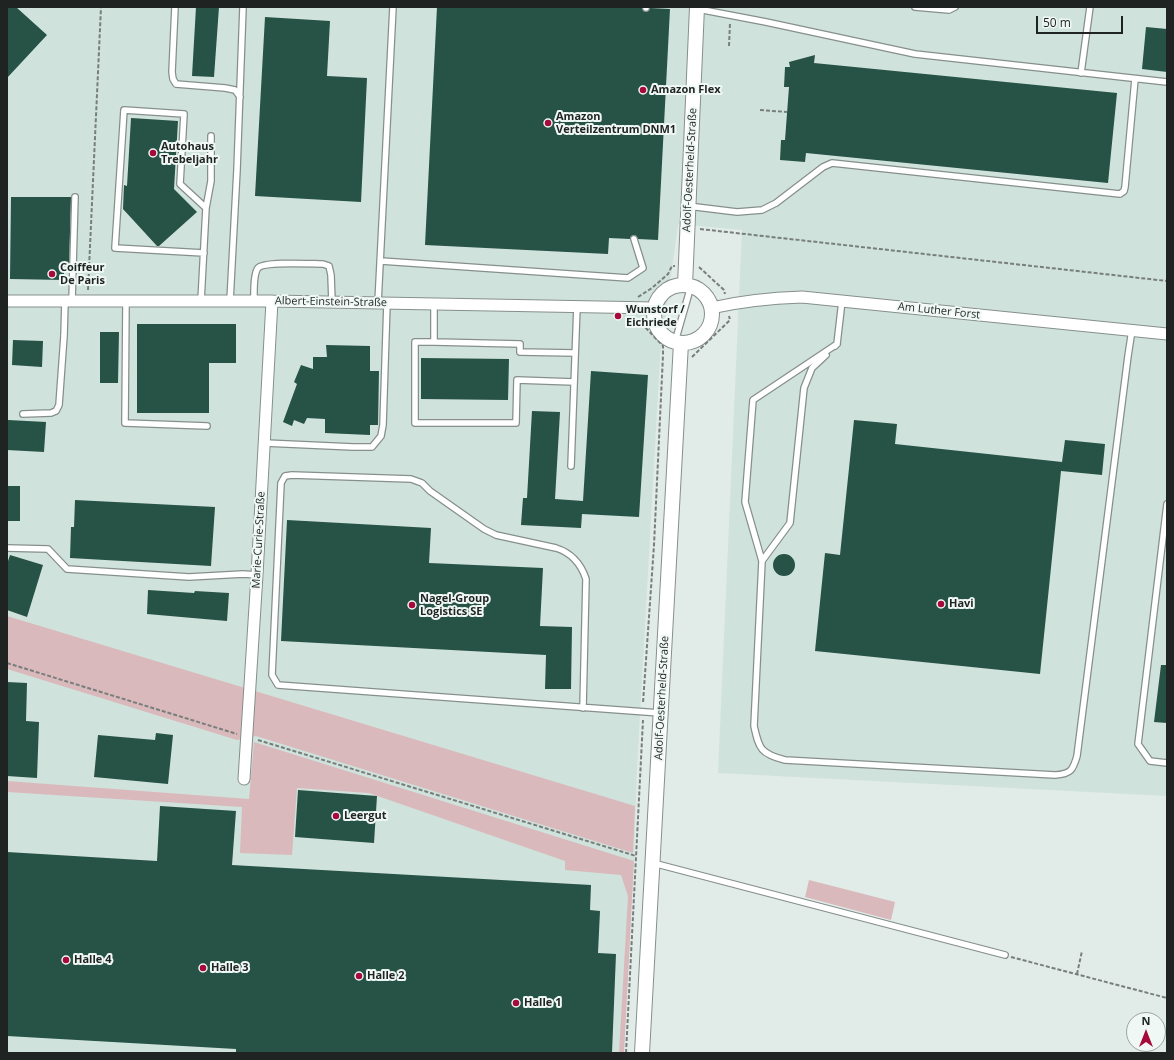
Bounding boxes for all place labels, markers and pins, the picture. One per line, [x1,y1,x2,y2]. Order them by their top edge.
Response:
place label: Amazon Flex [651,83,721,97]
marker: Amazon Flex [638,85,648,95]
place label: Amazon Verteilzentrum DNM1 [556,110,676,136]
marker: Amazon Verteilzentrum DNM1 [543,118,553,128]
place label: Autohaus Trebeljahr [161,140,218,166]
marker: Autohaus Trebeljahr [148,148,158,158]
place label: Coiffeur De Paris [60,261,105,287]
marker: Coiffeur De Paris [47,269,57,279]
place label: Wunstorf / Eichriede [626,303,685,329]
marker: Wunstorf / Eichriede [613,311,623,321]
place label: Nagel-Group Logistics SE [420,592,489,618]
place label: Havi [949,597,974,611]
marker: Havi [936,599,946,609]
marker: Nagel-Group Logistics SE [407,600,417,610]
place label: Leergut [344,809,386,823]
marker: Leergut [331,811,341,821]
place label: Halle 4 [74,953,111,967]
marker: Halle 4 [61,955,71,965]
place label: Halle 3 [211,961,248,975]
marker: Halle 3 [198,963,208,973]
place label: Halle 2 [367,969,404,983]
marker: Halle 2 [354,971,364,981]
place label: Halle 1 [524,996,561,1010]
marker: Halle 1 [511,998,521,1008]

